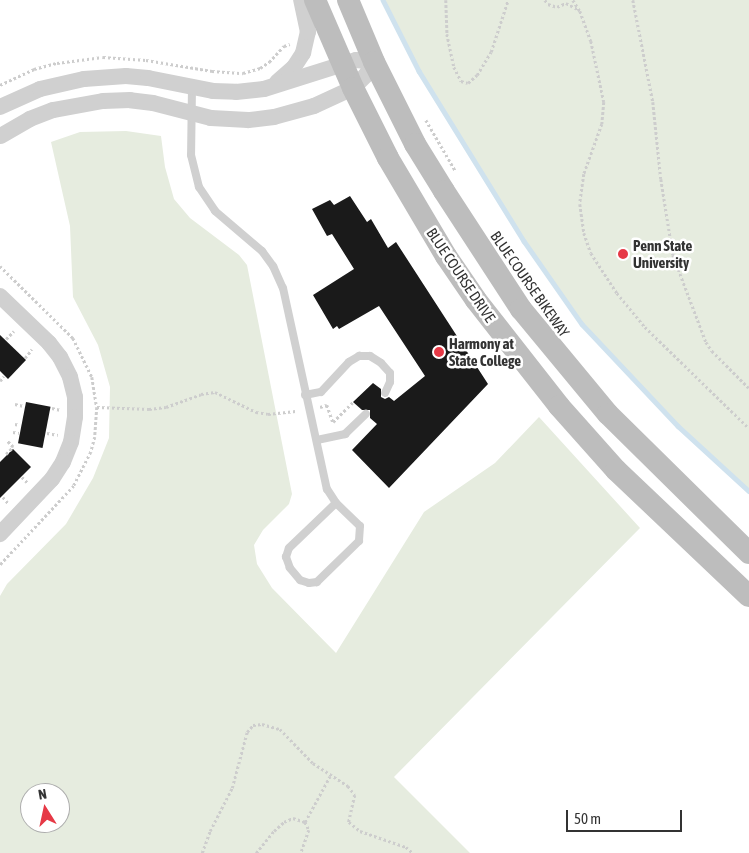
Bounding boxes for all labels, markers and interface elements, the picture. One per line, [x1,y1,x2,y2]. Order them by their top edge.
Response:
street label: BLUE COURSE DRIVE [423,224,499,326]
street label: BLUE COURSE BIKEWAY [487,228,573,340]
place label: Penn State University [633,236,692,271]
marker: Penn State University [617,248,629,260]
place label: Harmony at State College [449,334,521,369]
marker: Harmony at State College [433,346,445,358]
north arrow [20,783,70,833]
text: N [37,786,48,803]
scale bar [569,800,685,832]
text: 50 m [574,810,601,827]

